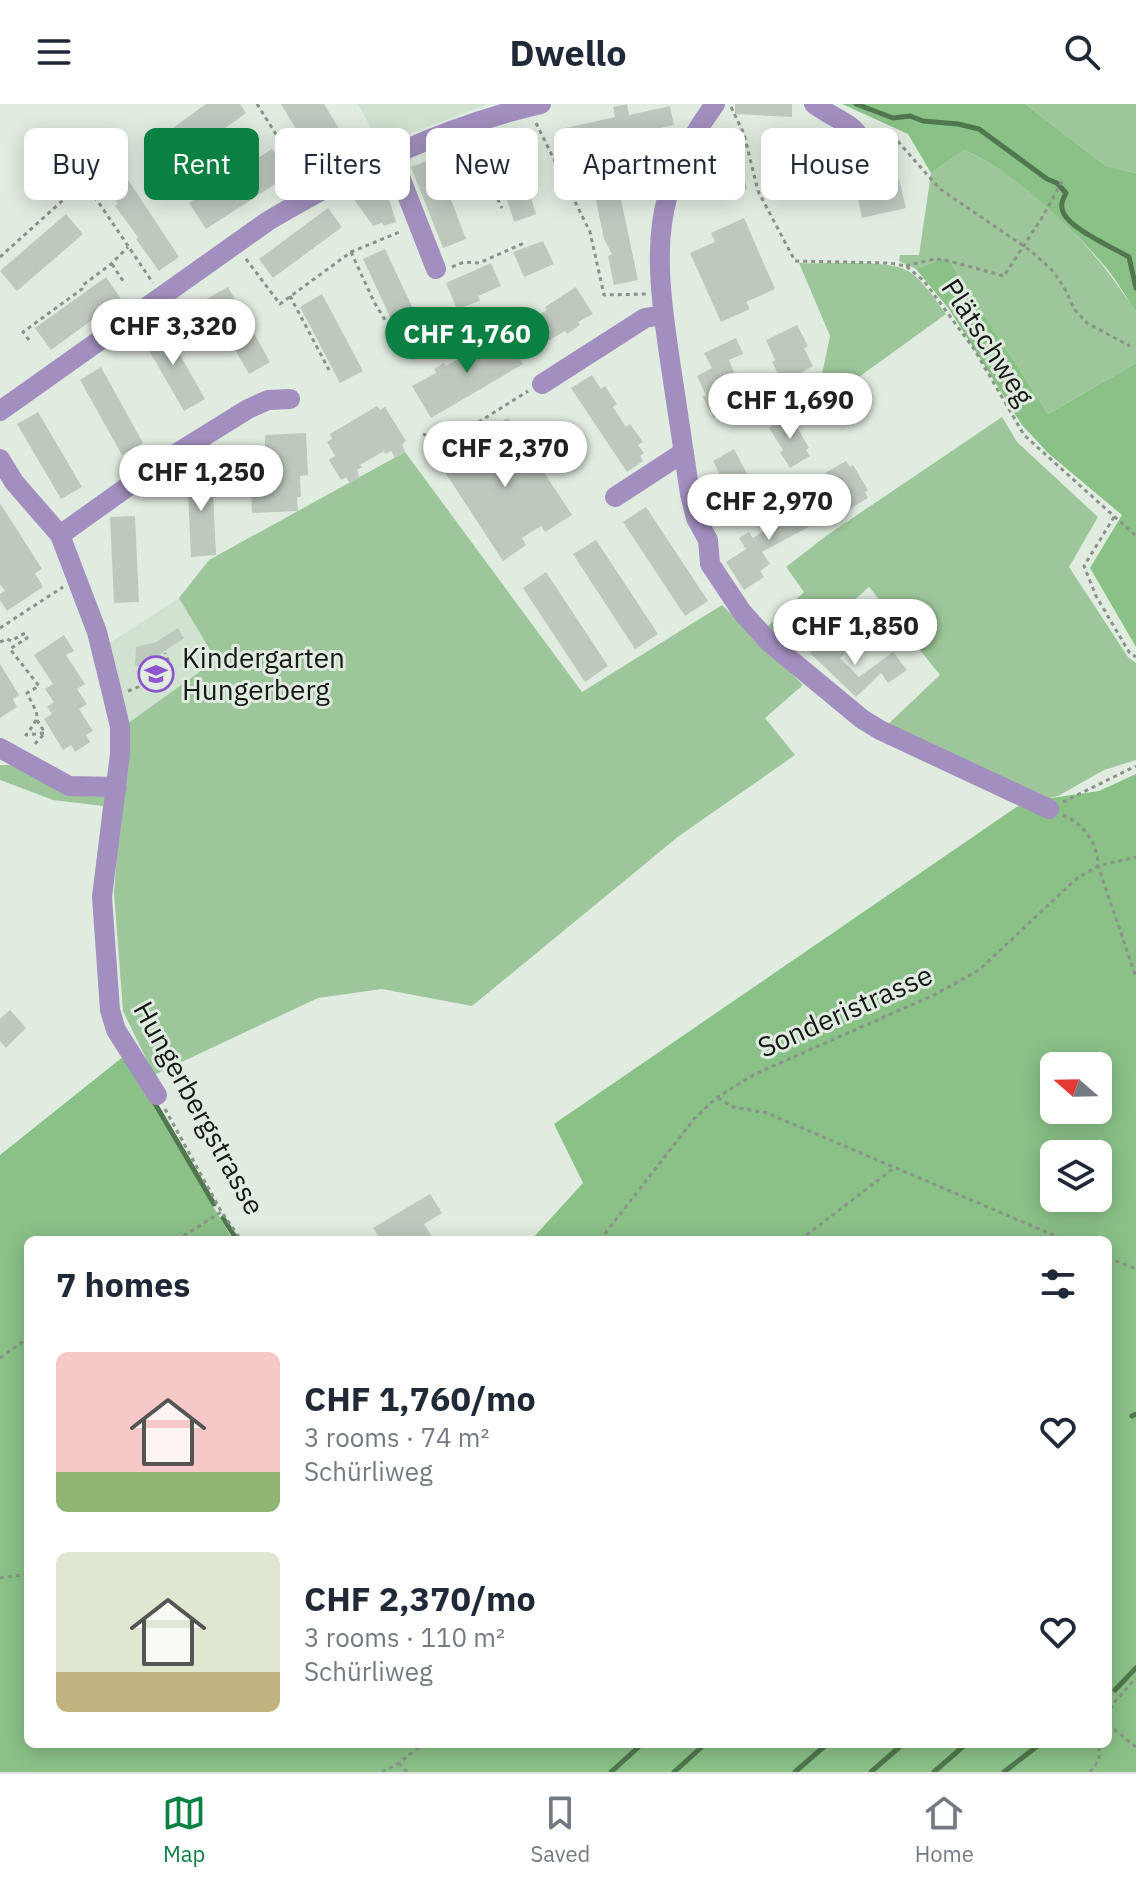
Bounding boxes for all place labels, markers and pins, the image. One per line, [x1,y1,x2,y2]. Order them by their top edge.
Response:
pin: CHF 3,320 [81,299,265,367]
pin: CHF 1,760 [375,307,559,375]
pin: CHF 1,690 [698,373,882,441]
pin: CHF 2,370 [413,421,597,489]
pin: CHF 1,250 [109,445,293,513]
pin: CHF 2,970 [677,474,861,542]
pin: CHF 1,850 [763,599,947,667]
place label: Kindergarten Hungerberg [182,639,345,708]
school or university icon: Kindergarten Hungerberg [137,655,175,693]

